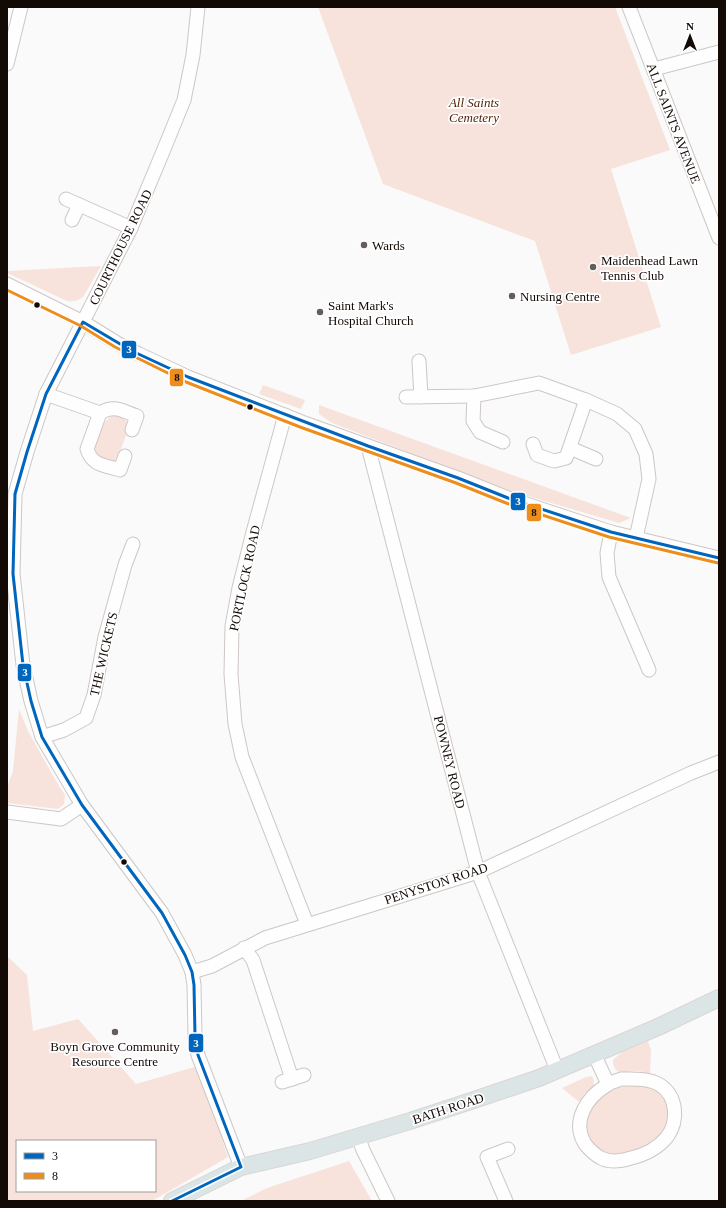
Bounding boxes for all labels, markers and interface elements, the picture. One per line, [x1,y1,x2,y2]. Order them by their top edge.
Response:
north arrow [670,16,710,56]
text: N [686,20,694,32]
street label: ALL SAINTS AVENUE [644,61,703,186]
park label: All Saints Cemetery [448,95,499,125]
street label: COURTHOUSE ROAD [86,187,155,307]
place label: Wards [372,238,405,253]
marker: Wards [359,240,369,250]
place label: Maidenhead Lawn Tennis Club [601,253,699,283]
marker: Maidenhead Lawn Tennis Club [588,262,598,272]
place label: Nursing Centre [520,289,600,304]
marker: Nursing Centre [507,291,517,301]
place label: Saint Mark's Hospital Church [328,298,414,328]
unlabelled marker [32,300,42,310]
marker: Saint Mark's Hospital Church [315,307,325,317]
line badge: 3 [121,340,137,359]
text: 3 [126,343,132,355]
line badge: 8 [169,368,184,387]
text: 8 [174,371,180,383]
unlabelled marker [245,402,255,412]
line badge: 3 [510,492,526,511]
text: 3 [515,495,521,507]
line badge: 8 [526,503,542,522]
text: 8 [531,506,537,518]
street label: PORTLOCK ROAD [226,524,263,632]
street label: THE WICKETS [86,610,120,698]
line badge: 3 [17,663,32,682]
text: 3 [22,666,28,678]
street label: POWNEY ROAD [431,714,468,810]
unlabelled marker [119,857,129,867]
street label: PENYSTON ROAD [383,860,490,907]
marker: Boyn Grove Community Resource Centre [110,1027,120,1037]
line badge: 3 [188,1033,204,1053]
text: 3 [193,1037,199,1049]
place label: Boyn Grove Community Resource Centre [50,1039,180,1069]
street label: BATH ROAD [411,1090,486,1127]
legend [16,1140,156,1192]
text: 3 [52,1149,58,1163]
text: 8 [52,1169,58,1183]

